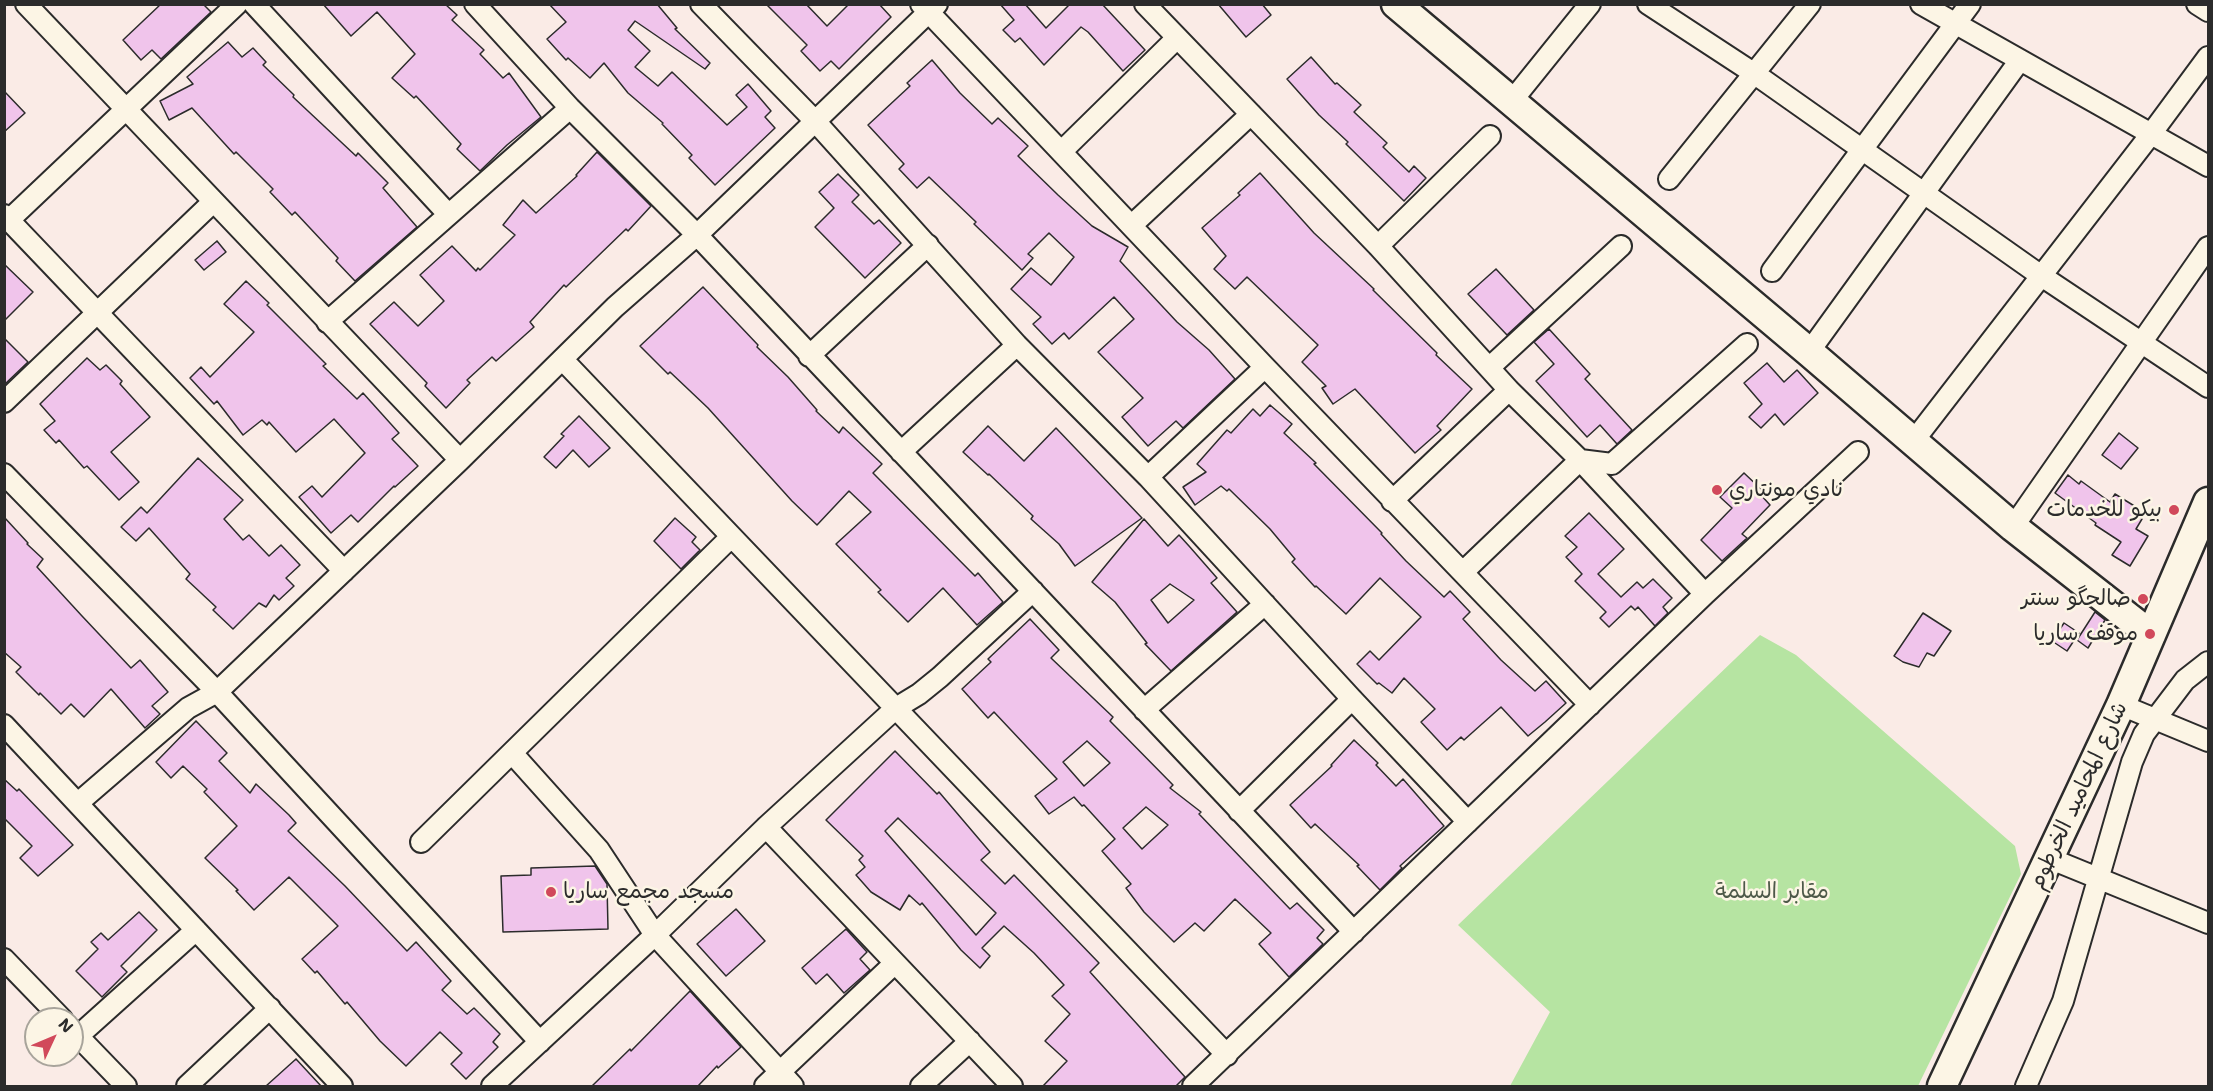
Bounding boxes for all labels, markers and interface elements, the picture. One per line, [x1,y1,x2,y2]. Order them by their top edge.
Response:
place label: نادي مونتاري [1729,477,1843,503]
marker: نادي مونتاري [1710,483,1724,497]
place label: بيكو للخدمات [2047,497,2162,523]
marker: بيكو للخدمات [2167,503,2181,517]
place label: صالحگو سنتر [2022,586,2131,612]
marker: صالحگو سنتر [2136,592,2150,606]
place label: موقف ساريا [2033,621,2138,647]
marker: موقف ساريا [2143,627,2157,641]
street label: شارع المحاميد الخرطوم [2024,698,2134,894]
place label: مسجد مجمع ساريا [563,879,734,905]
park label: مقابر السلمة [1715,879,1829,905]
marker: مسجد مجمع ساريا [544,885,558,899]
north arrow [24,1007,84,1067]
text: N [54,1014,78,1037]

